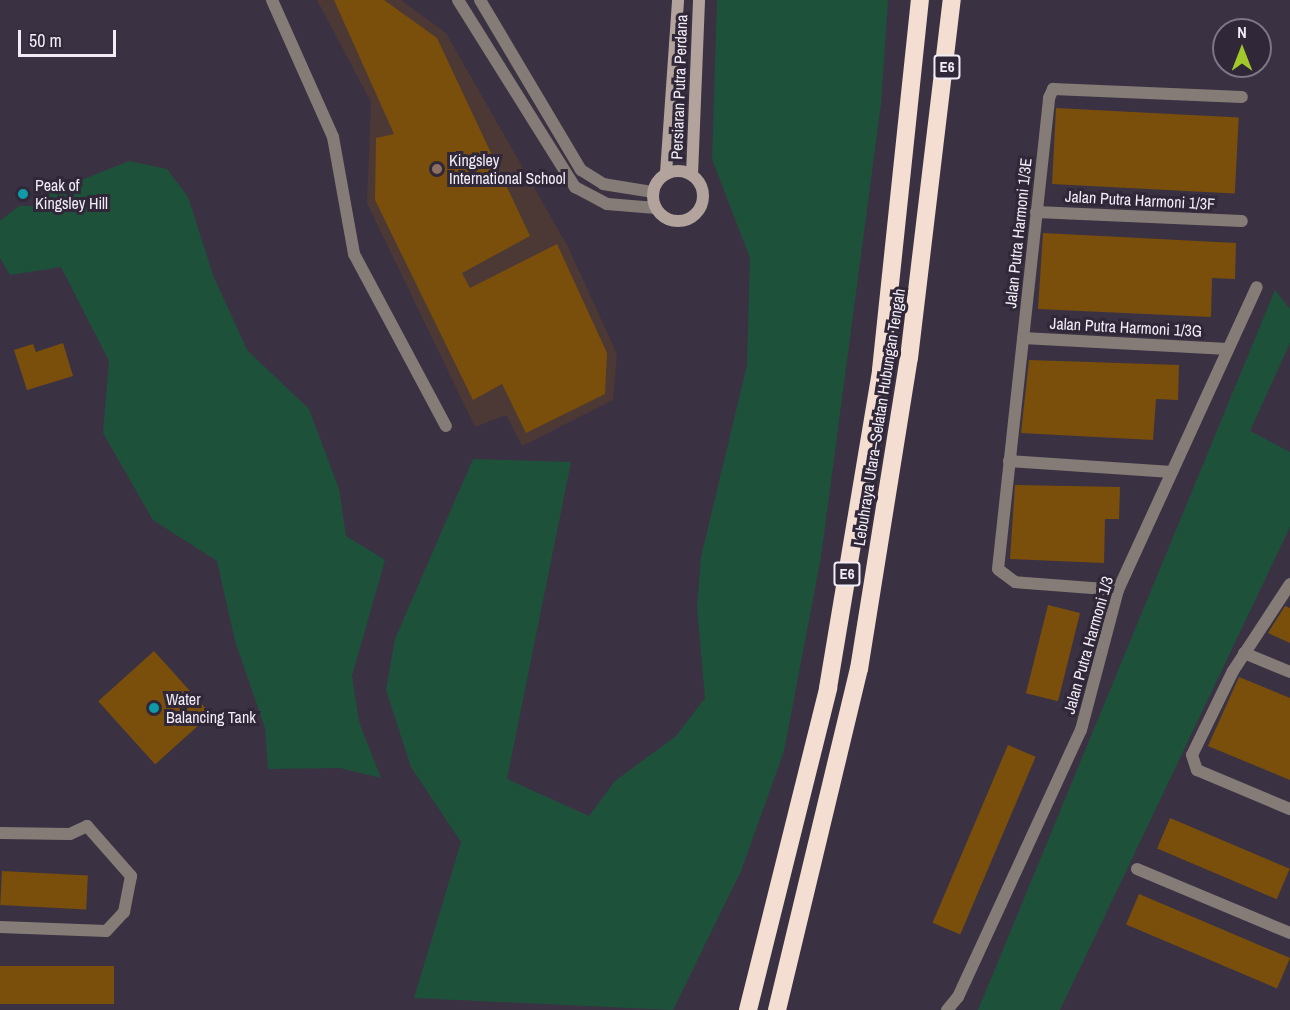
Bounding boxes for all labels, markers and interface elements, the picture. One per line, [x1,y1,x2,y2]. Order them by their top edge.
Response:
street label: Persiaran Putra Perdana [667,14,691,160]
scale bar [21,18,118,56]
north arrow [1212,18,1272,78]
text: N [1237,21,1247,43]
text: 50 m [29,28,62,53]
road number: E6 [932,55,962,79]
place label: Kingsley International School [449,150,566,188]
street label: Jalan Putra Harmoni 1/3E [1001,157,1035,309]
marker: Kingsley International School [430,162,444,176]
place label: Peak of Kingsley Hill [35,175,108,213]
street label: Jalan Putra Harmoni 1/3F [1064,186,1216,214]
marker: Peak of Kingsley Hill [16,187,30,201]
street label: Lebuhraya Utara–Selatan Hubungan Tengah [849,287,909,547]
street label: Jalan Putra Harmoni 1/3G [1049,313,1203,341]
road number: E6 [832,562,862,586]
street label: Jalan Putra Harmoni 1/3 [1059,574,1117,716]
place label: Water Balancing Tank [166,689,256,727]
marker: Water Balancing Tank [147,701,161,715]

